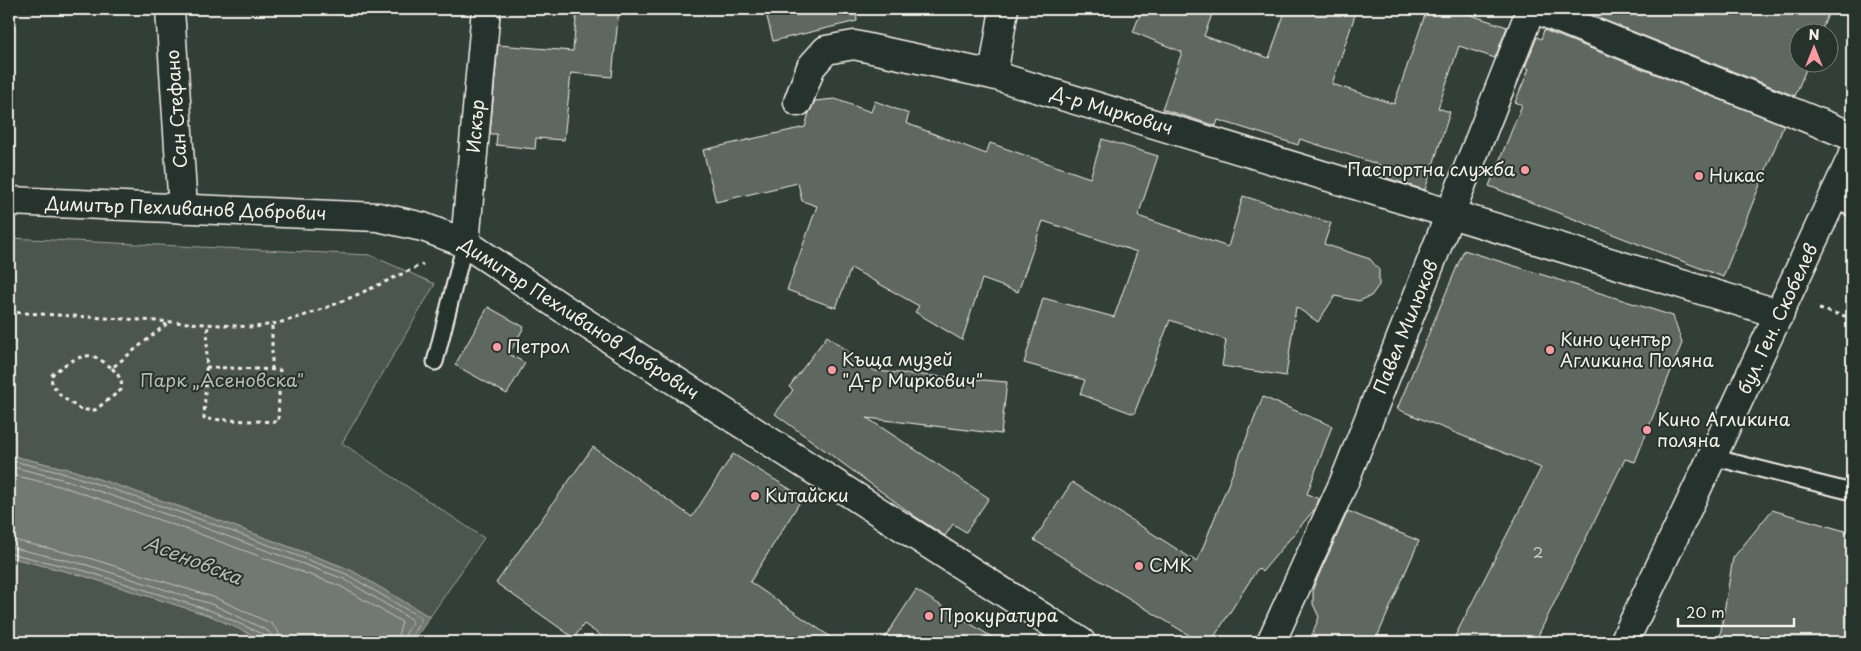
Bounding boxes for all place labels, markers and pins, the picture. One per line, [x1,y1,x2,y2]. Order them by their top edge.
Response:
place label: Паспортна служба [1347,155,1516,182]
place label: Никас [1709,161,1765,188]
marker: Паспортна служба [1519,164,1531,176]
marker: Никас [1693,170,1705,182]
place label: Кино център Агликина Поляна [1560,325,1715,373]
place label: Петрол [507,332,570,359]
marker: Петрол [491,341,503,353]
marker: Кино център Агликина Поляна [1544,344,1556,356]
place label: Къща музей "Д-р Миркович" [842,345,983,393]
marker: Къща музей "Д-р Миркович" [826,364,838,376]
place label: Кино Агликина поляна [1657,405,1791,453]
marker: Кино Агликина поляна [1641,424,1653,436]
place label: Китайски [765,481,849,508]
marker: Китайски [749,490,761,502]
place label: СМК [1149,551,1192,578]
marker: СМК [1133,560,1145,572]
place label: Прокуратура [939,601,1059,628]
marker: Прокуратура [923,610,935,622]

